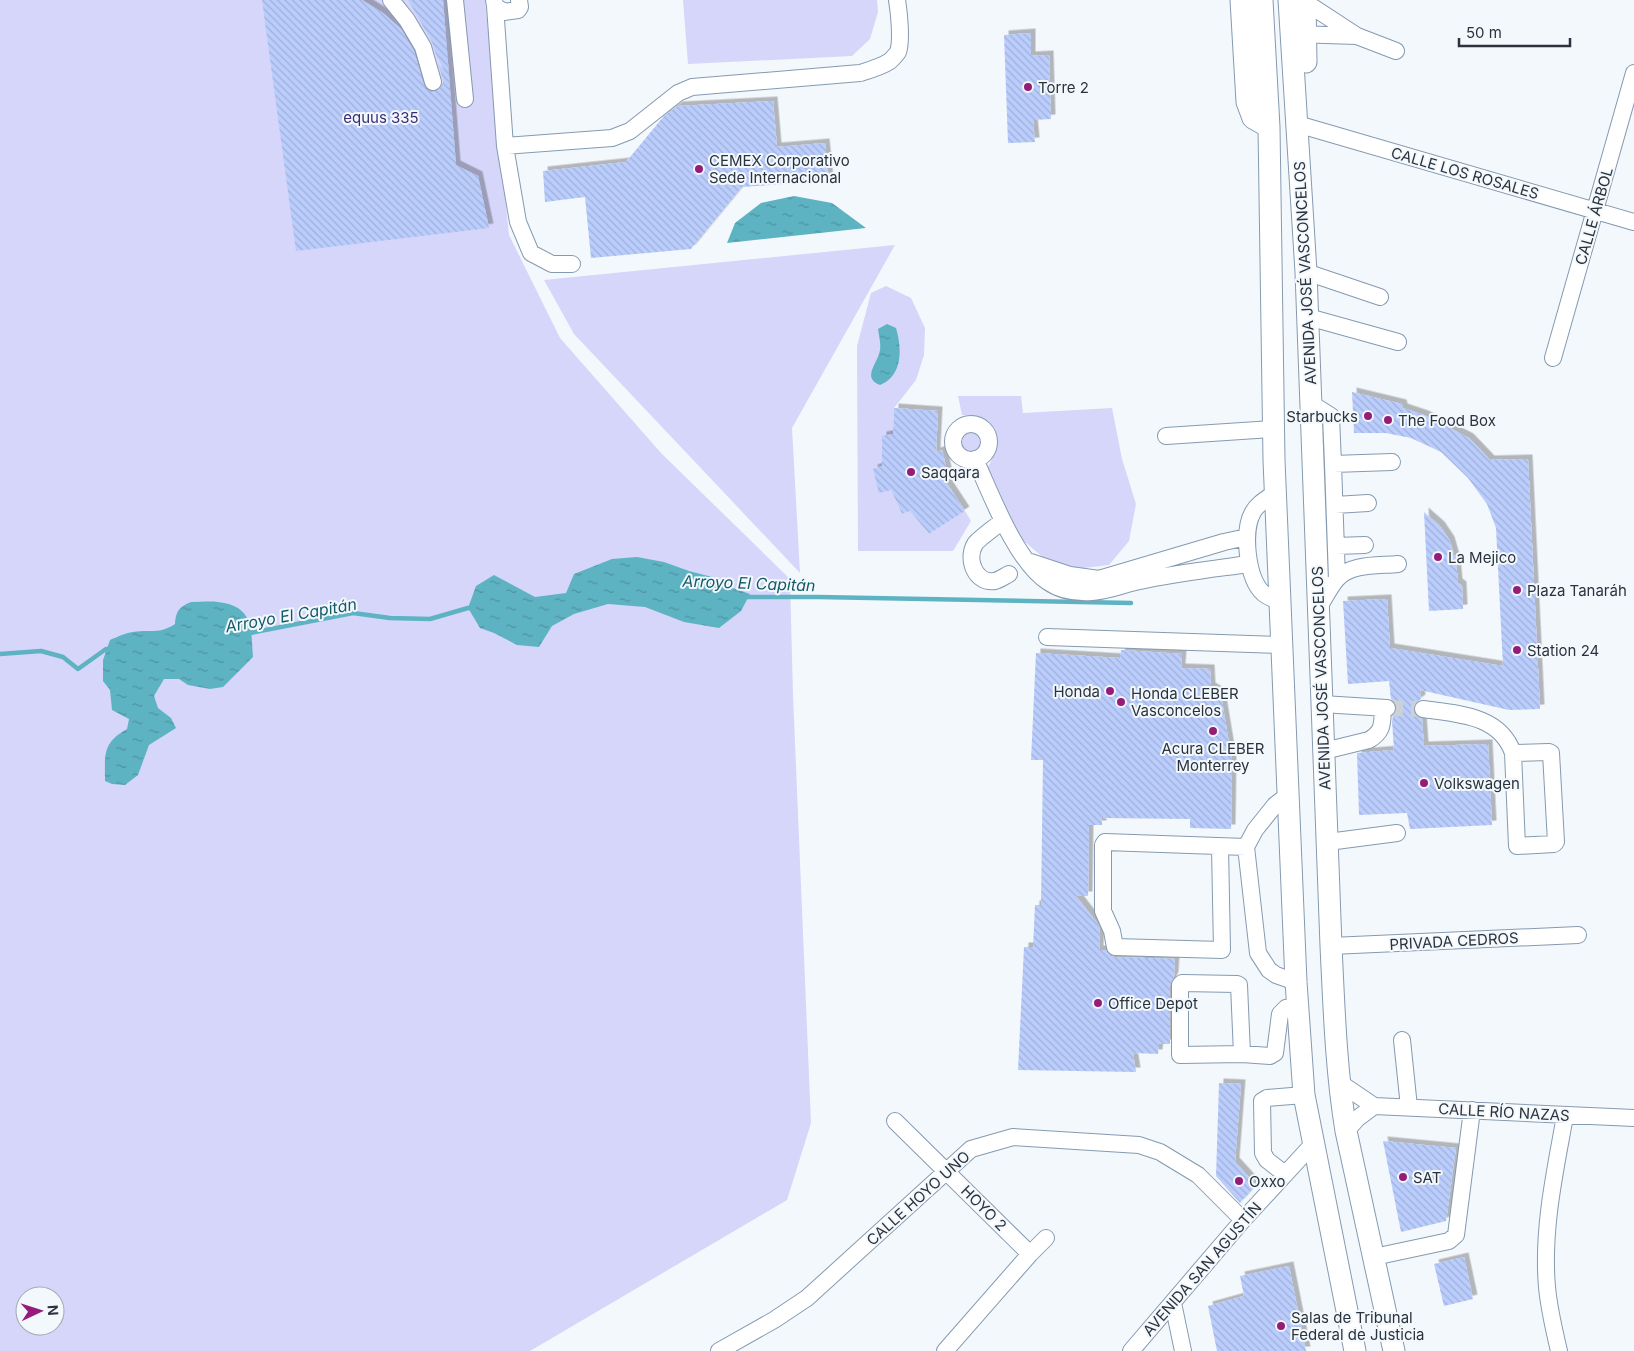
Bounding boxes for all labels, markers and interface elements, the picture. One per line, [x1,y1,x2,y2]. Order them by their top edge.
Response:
scale bar [1459,15,1570,47]
text: 50 m [1466,23,1502,42]
place label: Torre 2 [1038,78,1089,97]
marker: Torre 2 [1022,81,1034,93]
park label: equus 335 [343,108,419,127]
street label: CALLE LOS ROSALES [1389,143,1541,203]
place label: CEMEX Corporativo Sede Internacional [709,151,850,187]
street label: AVENIDA JOSÉ VASCONCELOS [1290,161,1320,385]
marker: CEMEX Corporativo Sede Internacional [693,163,705,175]
street label: CALLE ÁRBOL [1571,165,1617,267]
place label: Starbucks [1286,407,1358,426]
marker: Starbucks [1362,410,1374,422]
place label: The Food Box [1398,411,1496,430]
marker: The Food Box [1382,414,1394,426]
place label: Saqqara [921,463,980,482]
marker: Saqqara [905,466,917,478]
place label: La Mejico [1448,548,1516,567]
marker: La Mejico [1432,551,1444,563]
street label: AVENIDA JOSÉ VASCONCELOS [1308,566,1334,790]
water label: Arroyo El Capitán [681,571,816,595]
place label: Plaza Tanaráh [1527,581,1627,600]
marker: Plaza Tanaráh [1511,584,1523,596]
water label: Arroyo El Capitán [223,594,358,637]
place label: Station 24 [1527,641,1599,660]
marker: Station 24 [1511,644,1523,656]
place label: Honda [1053,682,1100,701]
place label: Honda CLEBER Vasconcelos [1131,684,1239,720]
marker: Honda [1104,685,1116,697]
marker: Honda CLEBER Vasconcelos [1115,696,1127,708]
marker: Acura CLEBER Monterrey [1207,725,1219,737]
place label: Acura CLEBER Monterrey [1161,739,1265,775]
place label: Volkswagen [1434,774,1520,793]
marker: Volkswagen [1418,777,1430,789]
street label: PRIVADA CEDROS [1389,928,1519,954]
place label: Office Depot [1108,994,1198,1013]
marker: Office Depot [1092,997,1104,1009]
street label: CALLE RÍO NAZAS [1438,1099,1570,1125]
street label: CALLE HOYO UNO [862,1147,974,1249]
place label: SAT [1413,1168,1441,1187]
marker: SAT [1397,1171,1409,1183]
place label: Oxxo [1249,1172,1286,1191]
marker: Oxxo [1233,1175,1245,1187]
street label: HOYO 2 [957,1181,1011,1235]
street label: AVENIDA SAN AGUSTÍN [1139,1198,1265,1340]
north arrow [15,1286,65,1336]
text: N [45,1304,62,1316]
place label: Salas de Tribunal Federal de Justicia [1291,1308,1425,1344]
marker: Salas de Tribunal Federal de Justicia [1275,1320,1287,1332]

